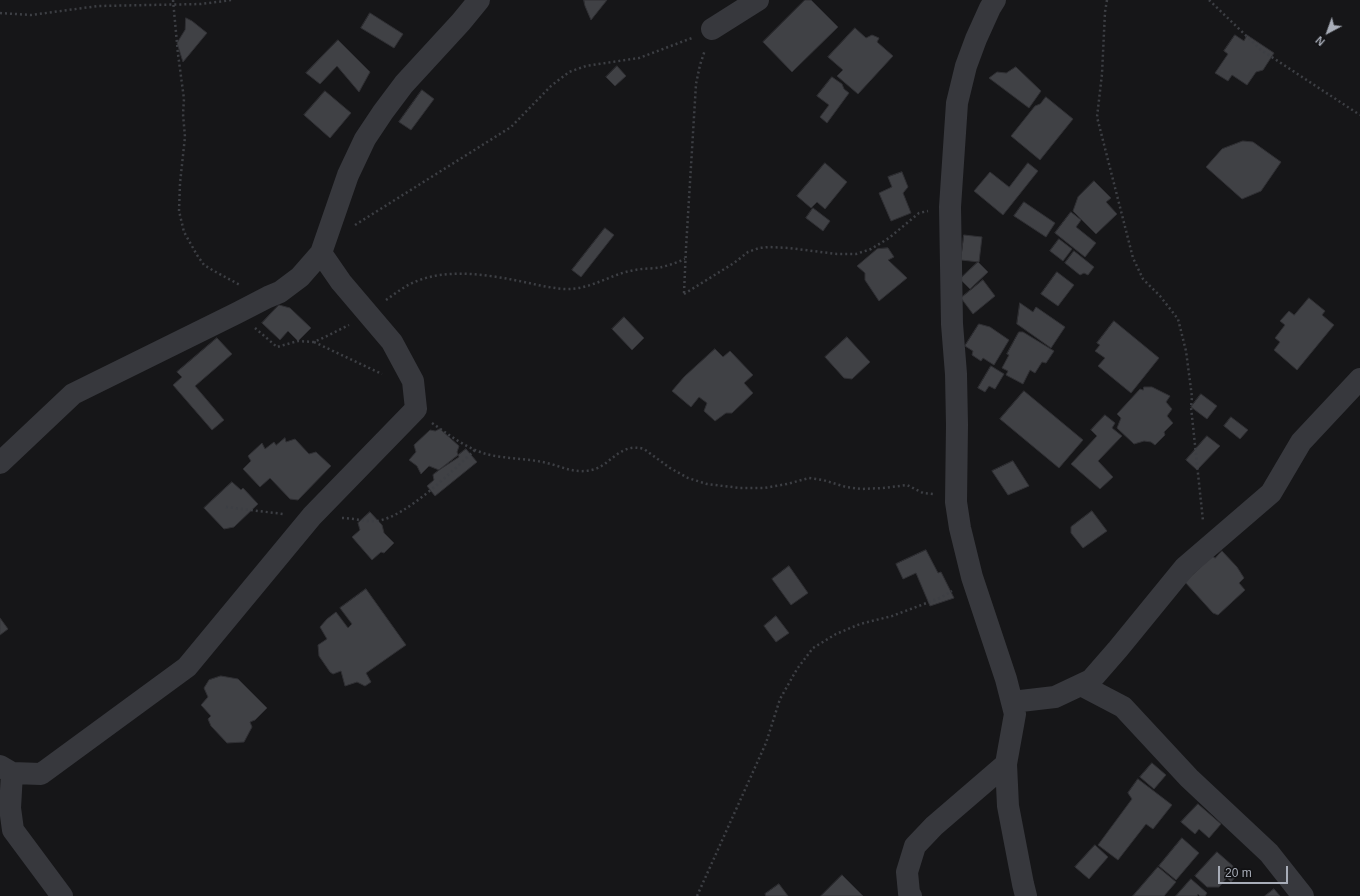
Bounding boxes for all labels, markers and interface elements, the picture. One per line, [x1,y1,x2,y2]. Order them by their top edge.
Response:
north arrow [1308,12,1348,52]
text: N [1313,34,1327,48]
scale bar [1220,858,1290,884]
text: 20 m [1225,866,1252,880]

